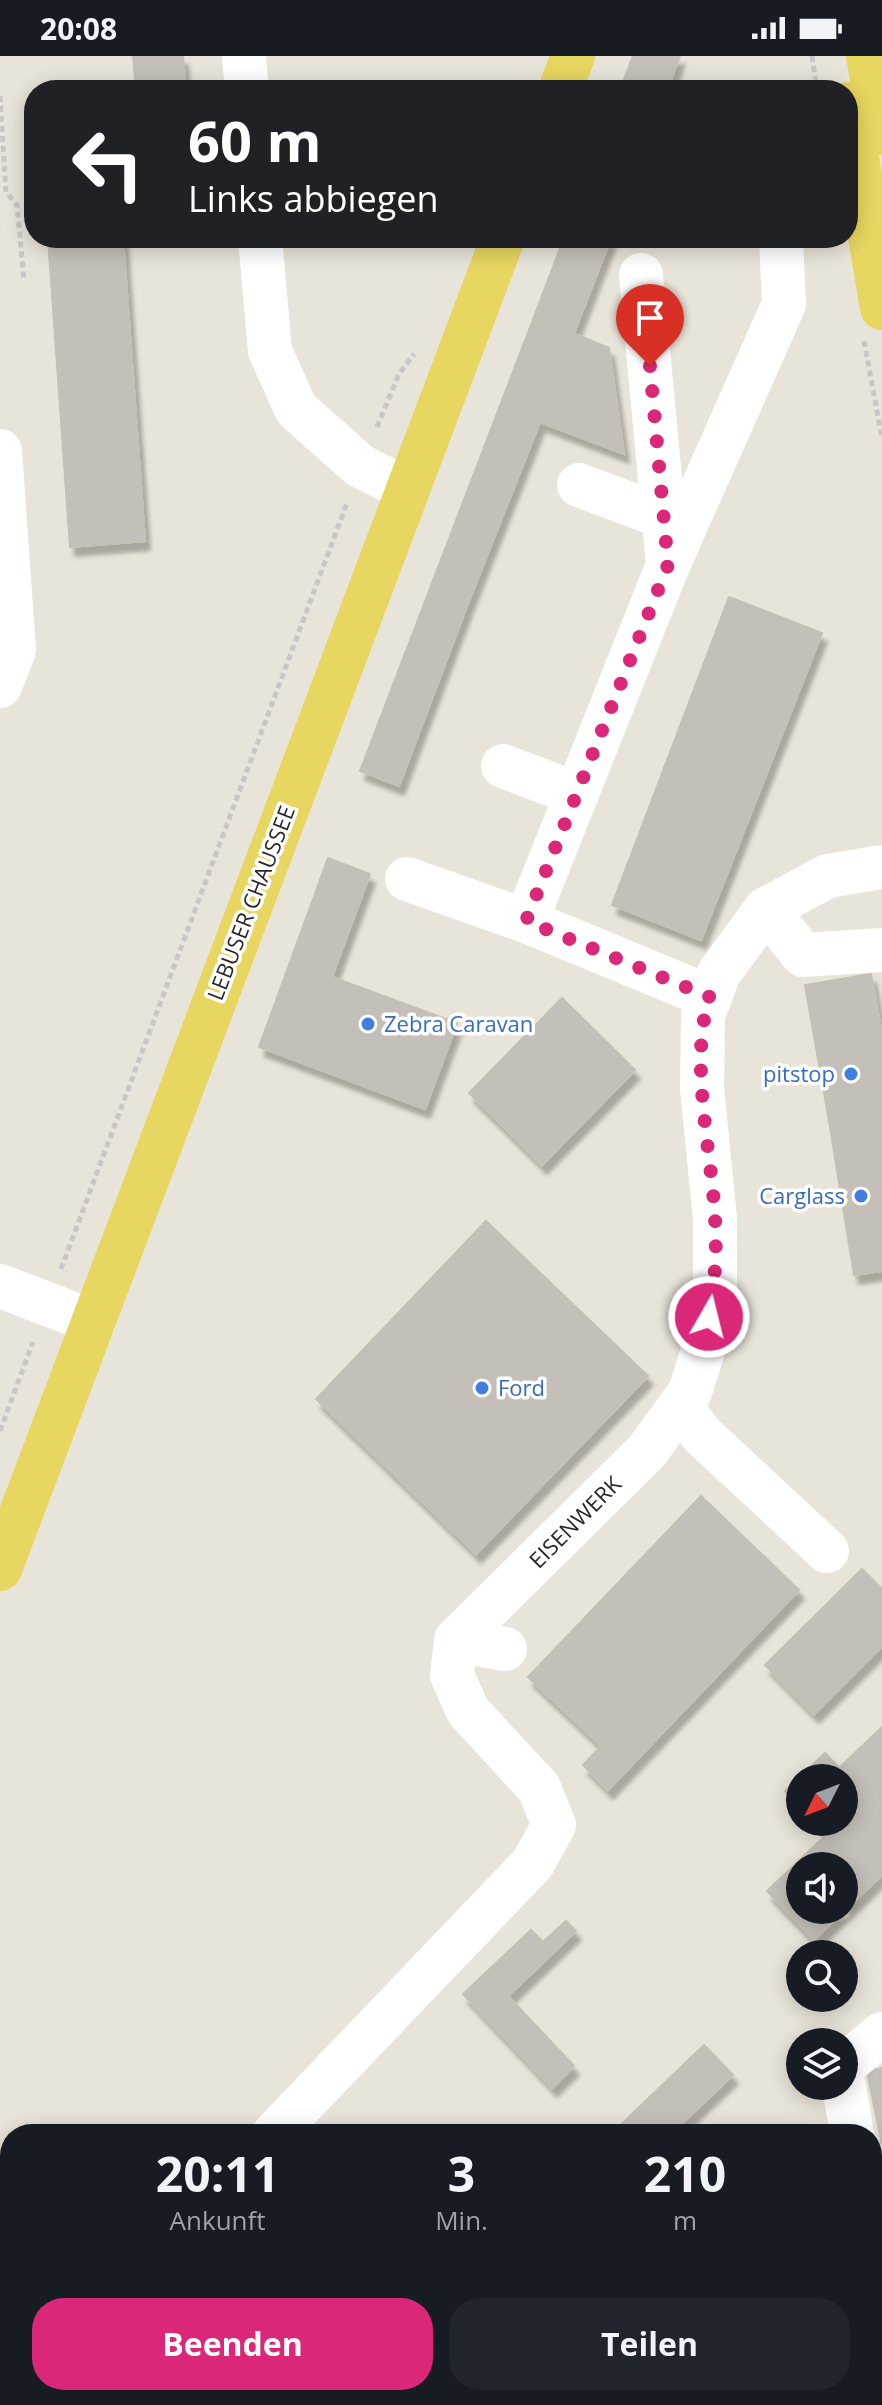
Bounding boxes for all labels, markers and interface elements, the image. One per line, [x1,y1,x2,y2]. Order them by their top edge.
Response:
text: 20:08 [40,8,117,49]
text: 60 m [188,102,322,178]
icon: left [56,112,160,216]
text: Links abbiegen [188,174,439,223]
pin [616,284,684,366]
icon: arrive [628,296,672,340]
street label: LEBUSER CHAUSSEE [199,801,301,1004]
place label: Zebra Caravan [384,1008,533,1038]
marker: Zebra Caravan [359,1015,377,1033]
place label: pitstop [763,1058,835,1088]
marker: pitstop [842,1065,860,1083]
place label: Carglass [759,1180,845,1210]
marker: Carglass [852,1187,870,1205]
position arrow [667,1275,751,1359]
place label: Ford [498,1372,545,1402]
marker: Ford [473,1379,491,1397]
street label: EISENWERK [522,1468,627,1574]
north arrow [786,1764,858,1836]
map controls [786,1764,858,2100]
button: sound [786,1852,858,1924]
button: search [786,1940,858,2012]
button: layers [786,2028,858,2100]
text: 20:11 [156,2141,279,2206]
text: 3 [448,2141,475,2206]
text: 210 [644,2141,726,2206]
text: Ankunft [170,2202,266,2238]
text: Min. [435,2202,488,2238]
text: m [673,2202,697,2238]
button: Beenden [32,2298,433,2390]
button: Teilen [449,2298,850,2390]

